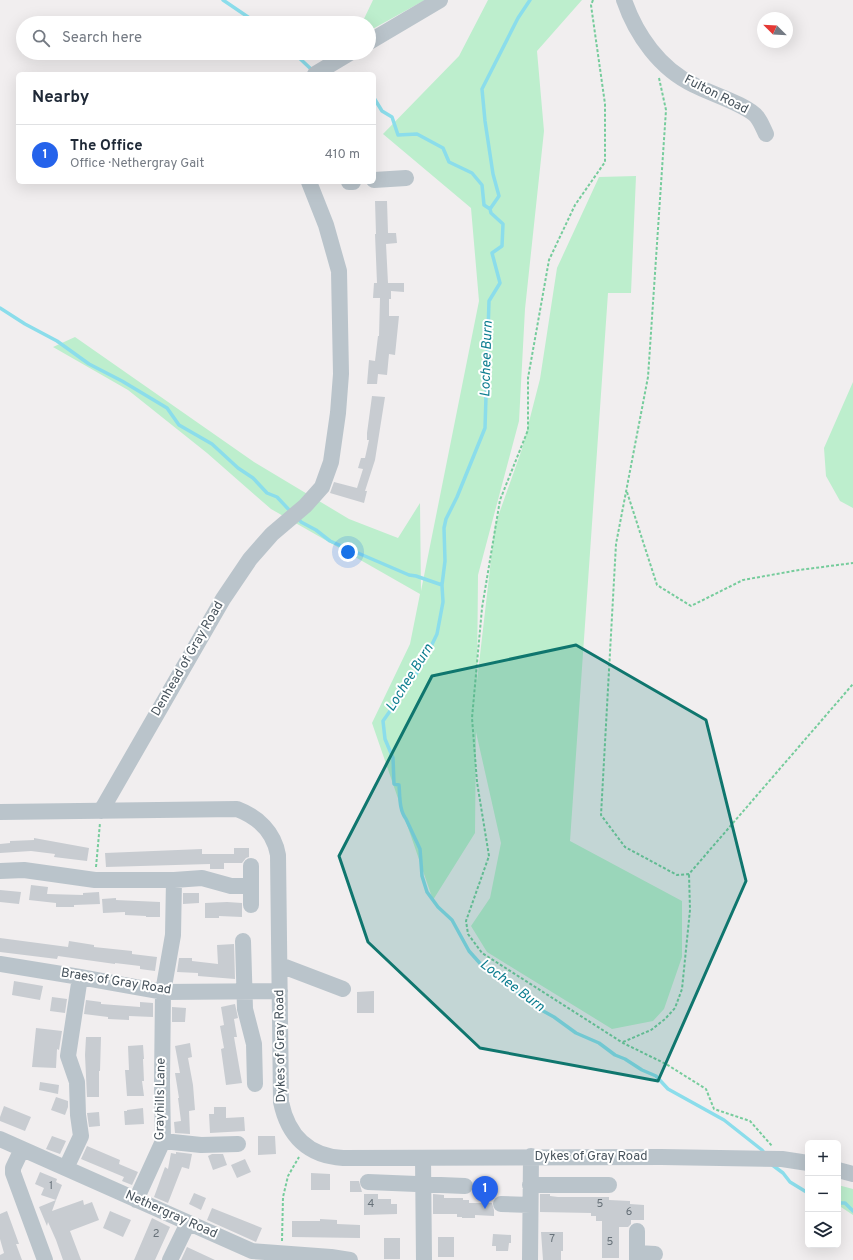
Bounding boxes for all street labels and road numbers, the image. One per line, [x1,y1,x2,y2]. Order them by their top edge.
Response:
street label: Fulton Road [681,72,751,118]
street label: Denhead of Gray Road [149,599,227,719]
street label: Braes of Gray Road [60,965,172,999]
street label: Dykes of Gray Road [272,989,290,1103]
street label: Grayhills Lane [152,1057,170,1141]
street label: Dykes of Gray Road [534,1149,648,1165]
street label: Nethergray Road [122,1188,220,1242]

